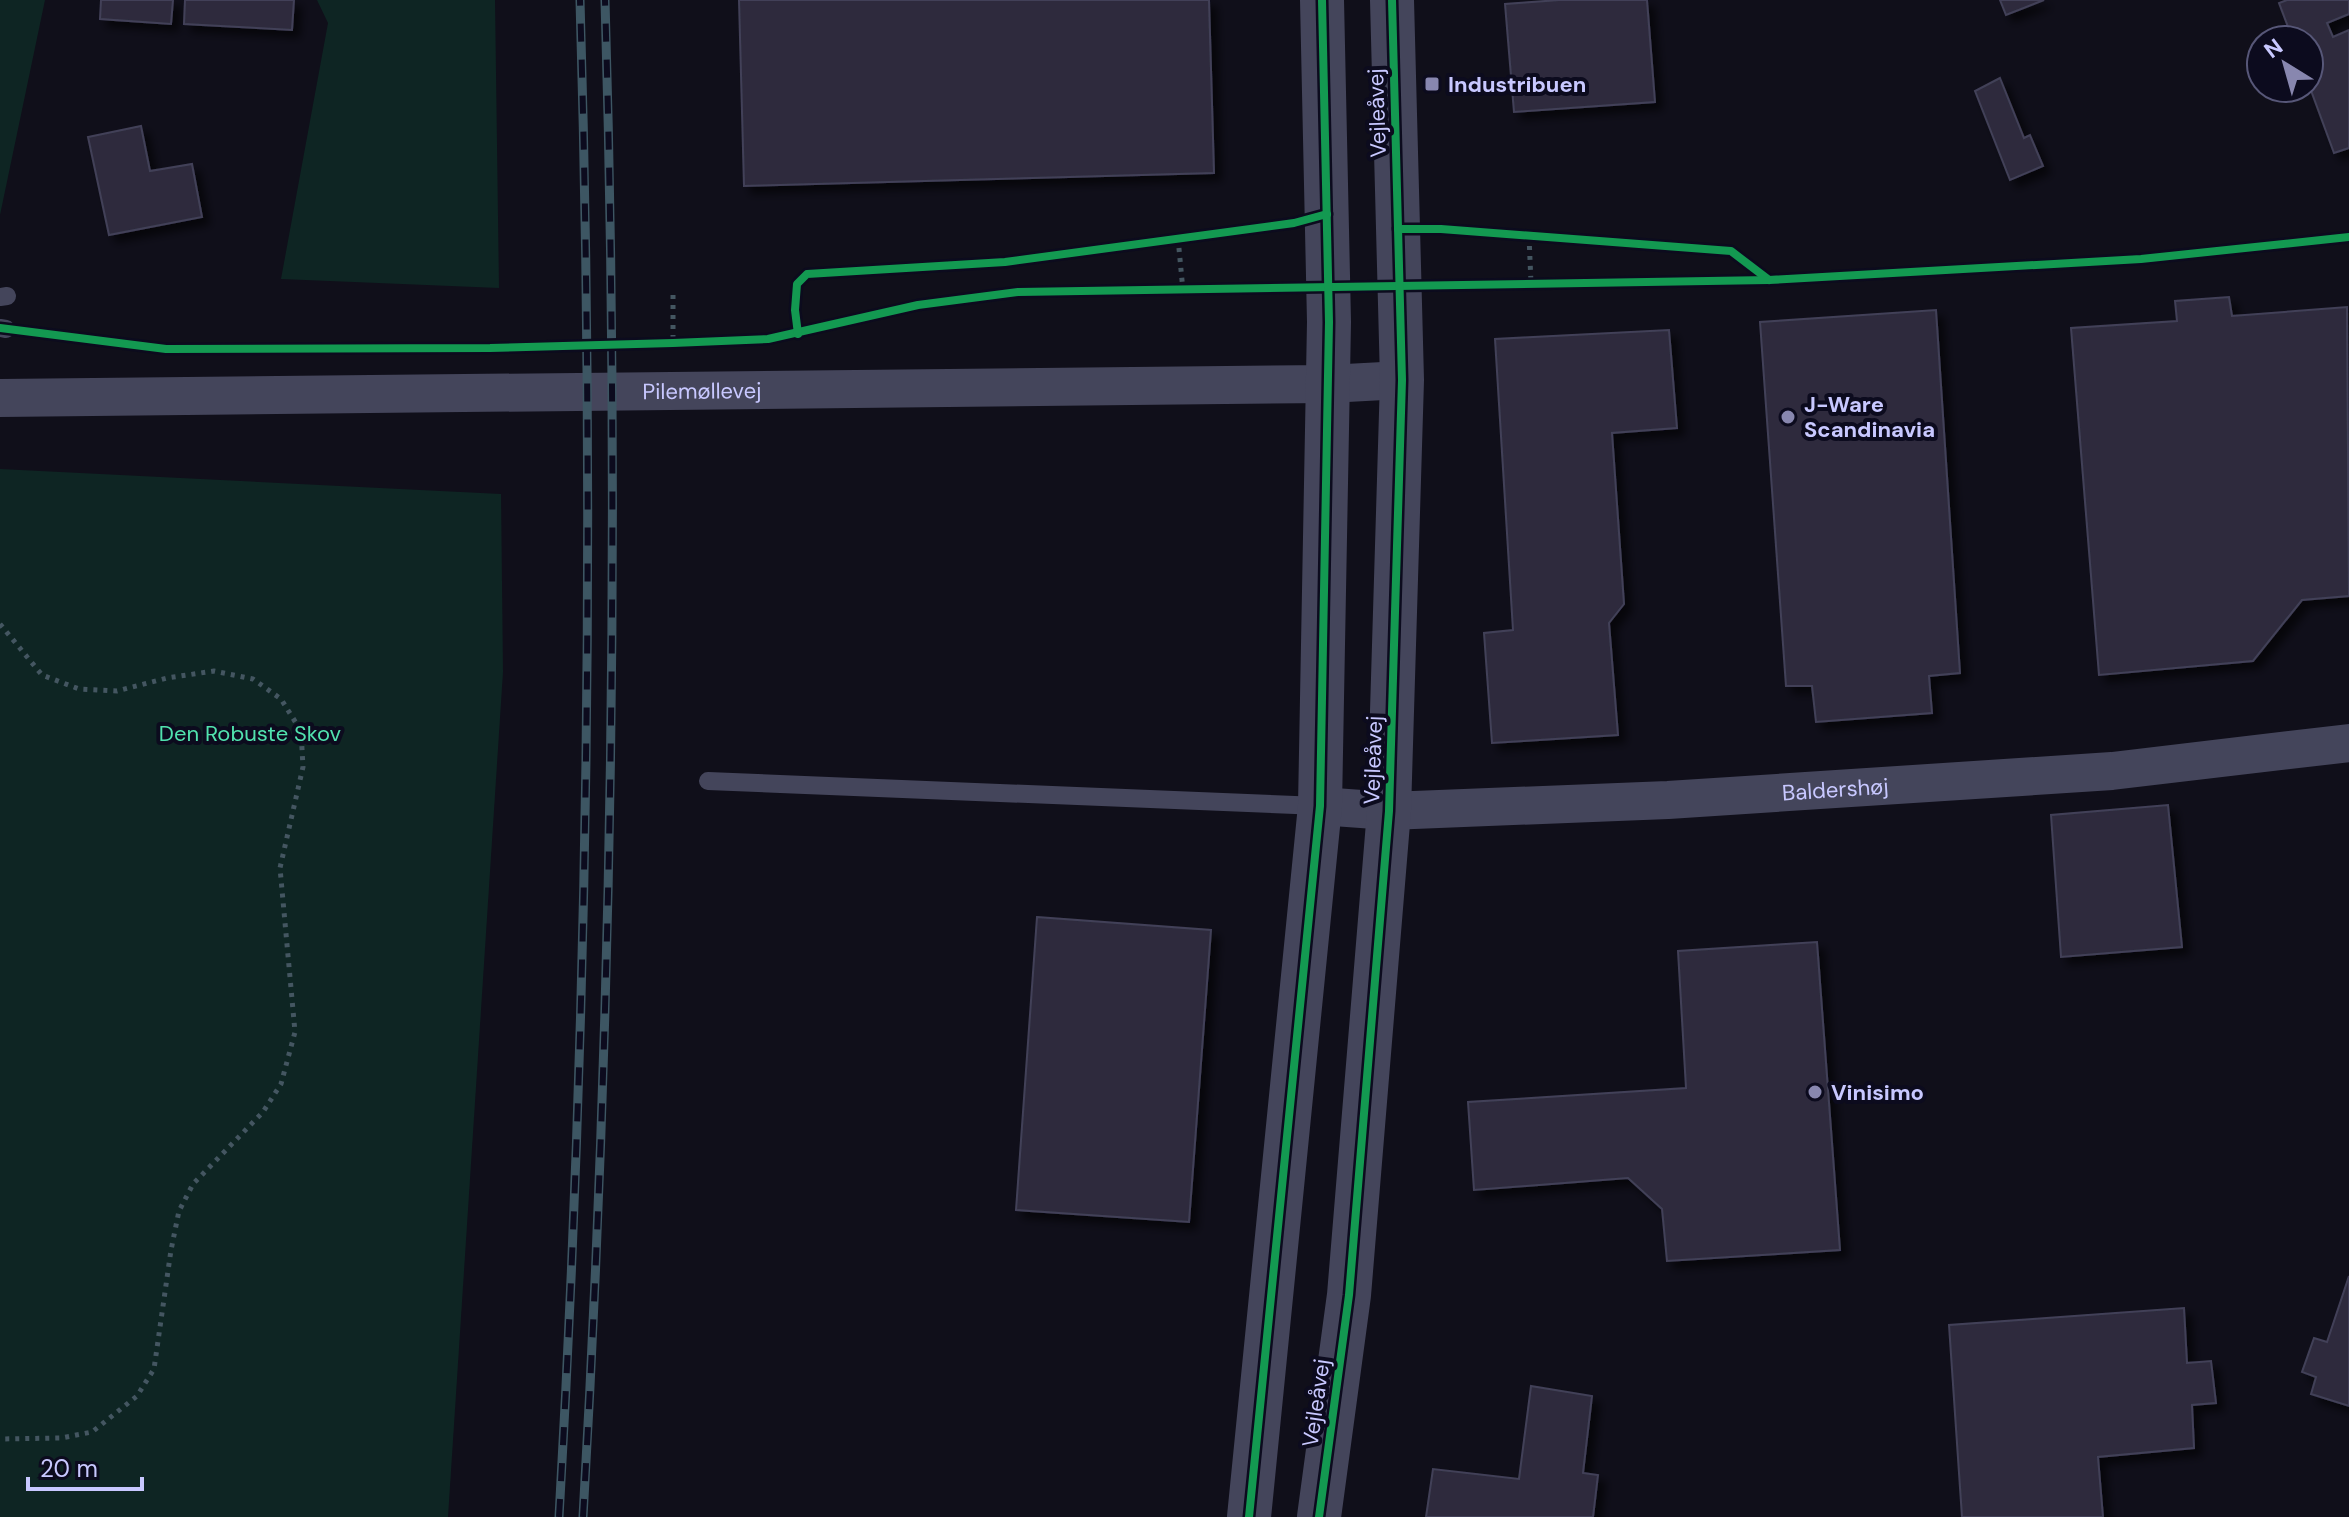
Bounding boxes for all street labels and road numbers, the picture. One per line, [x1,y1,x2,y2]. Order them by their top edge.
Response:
street label: Vejleåvej [1361,68,1393,158]
street label: Pilemøllevej [642,375,762,406]
street label: Vejleåvej [1357,715,1389,805]
street label: Baldershøj [1781,771,1889,807]
street label: Vejleåvej [1295,1357,1337,1449]

